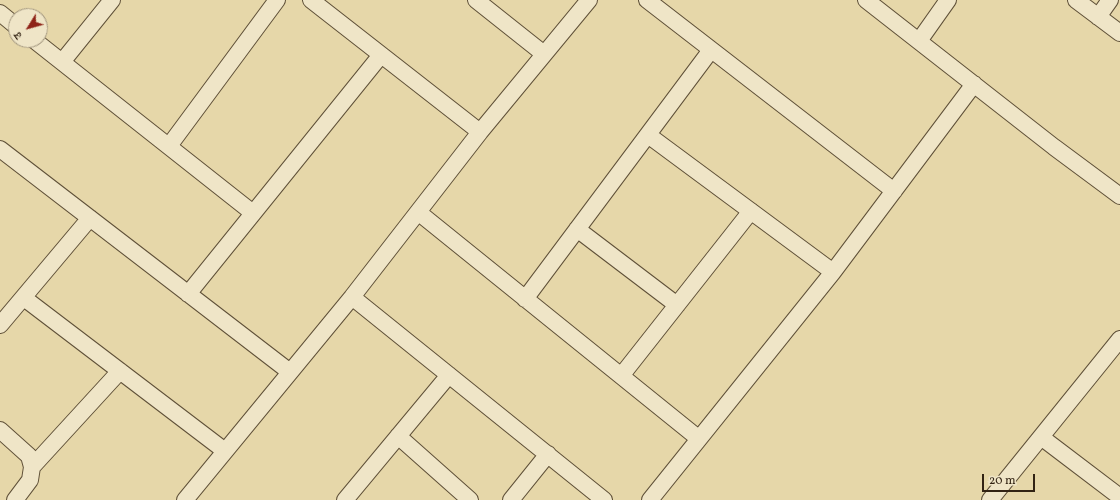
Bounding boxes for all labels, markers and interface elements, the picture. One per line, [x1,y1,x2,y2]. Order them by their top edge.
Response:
north arrow [8,8,48,48]
text: उ [11,28,26,42]
scale bar [984,466,1037,492]
text: 20 m [989,473,1016,489]

